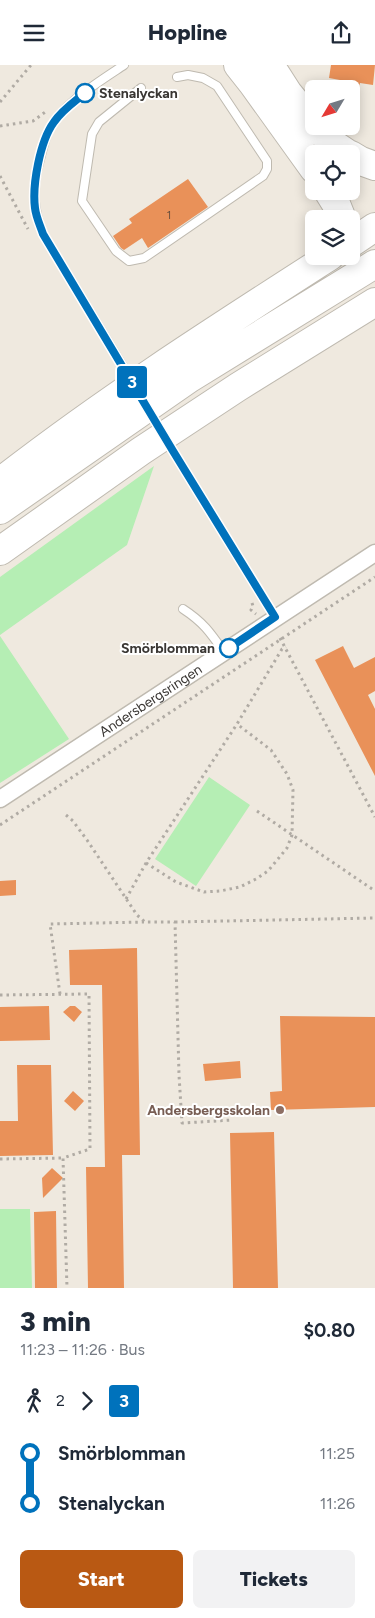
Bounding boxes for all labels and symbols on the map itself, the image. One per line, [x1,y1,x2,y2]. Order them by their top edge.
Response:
north arrow [305,80,360,135]
marker: Stenalyckan [75,83,95,103]
place label: Stenalyckan [99,85,178,102]
house number: 1 [167,209,171,222]
line badge: 3 [116,366,148,398]
marker: Smörblomman [219,638,239,658]
place label: Smörblomman [121,640,215,657]
street label: Andersbergsringen [96,660,205,740]
place label: Andersbergsskolan [147,1102,270,1119]
marker: Andersbergsskolan [274,1104,286,1116]

